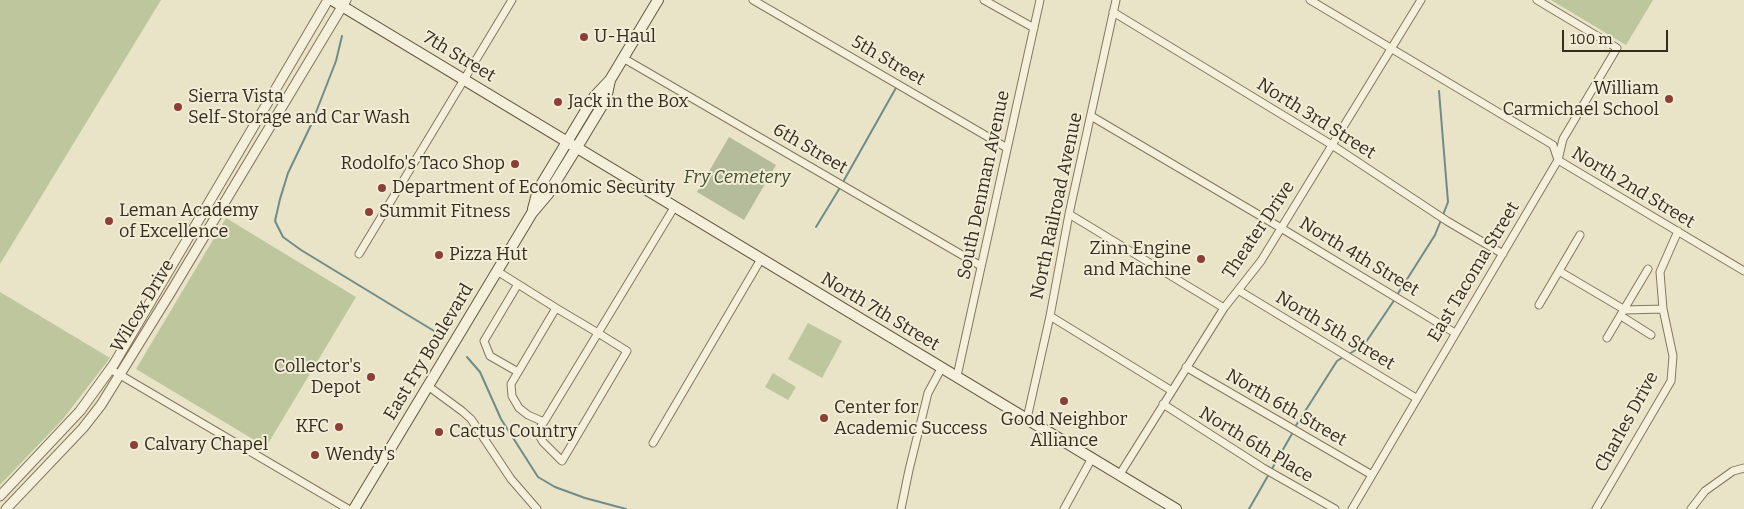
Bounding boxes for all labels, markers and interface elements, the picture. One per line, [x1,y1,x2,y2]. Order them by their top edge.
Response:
scale bar [1564,20,1670,52]
place label: U-Haul [594,26,656,48]
street label: 7th Street [419,27,499,87]
text: 100 m [1570,30,1613,48]
marker: U-Haul [578,31,590,43]
street label: 5th Street [847,31,929,91]
street label: North 3rd Street [1253,74,1379,164]
place label: William Carmichael School [1503,78,1659,120]
place label: Sierra Vista Self-Storage and Car Wash [188,86,410,128]
street label: South Denman Avenue [953,89,1015,281]
place label: Jack in the Box [568,91,689,113]
marker: William Carmichael School [1663,93,1675,105]
marker: Jack in the Box [552,96,564,108]
marker: Sierra Vista Self-Storage and Car Wash [172,101,184,113]
street label: North Railroad Avenue [1027,111,1087,301]
street label: 6th Street [769,119,851,179]
street label: North 2nd Street [1568,143,1698,233]
place label: Rodolfo's Taco Shop [340,153,505,175]
marker: Rodolfo's Taco Shop [509,158,521,170]
park label: Fry Cemetery [684,167,790,189]
place label: Department of Economic Security [392,177,675,199]
street label: Theater Drive [1218,177,1300,283]
marker: Department of Economic Security [376,182,388,194]
street label: East Tacoma Street [1424,198,1524,346]
place label: Leman Academy of Excellence [119,200,258,242]
place label: Summit Fitness [379,201,511,223]
marker: Summit Fitness [363,206,375,218]
street label: North 4th Street [1295,213,1423,301]
marker: Leman Academy of Excellence [103,215,115,227]
place label: Zinn Engine and Machine [1083,238,1191,280]
place label: Pizza Hut [449,244,528,266]
marker: Pizza Hut [433,249,445,261]
marker: Zinn Engine and Machine [1195,253,1207,265]
street label: Wilcox Drive [107,256,179,356]
street label: North 7th Street [817,268,943,356]
street label: East Fry Boulevard [380,280,478,424]
street label: North 5th Street [1272,287,1398,375]
place label: Collector's Depot [274,356,361,398]
street label: North 6th Street [1222,365,1350,451]
street label: Charles Drive [1591,368,1663,476]
marker: Collector's Depot [365,371,377,383]
marker: Good Neighbor Alliance [1058,395,1070,407]
place label: Center for Academic Success [834,397,988,439]
street label: North 6th Place [1195,402,1317,488]
place label: Good Neighbor Alliance [1000,409,1128,452]
marker: Center for Academic Success [818,412,830,424]
place label: KFC [296,416,329,438]
marker: KFC [333,421,345,433]
place label: Cactus Country [449,421,577,443]
marker: Cactus Country [433,426,445,438]
place label: Calvary Chapel [144,434,268,456]
marker: Calvary Chapel [128,439,140,451]
place label: Wendy's [325,444,395,466]
marker: Wendy's [309,449,321,461]

